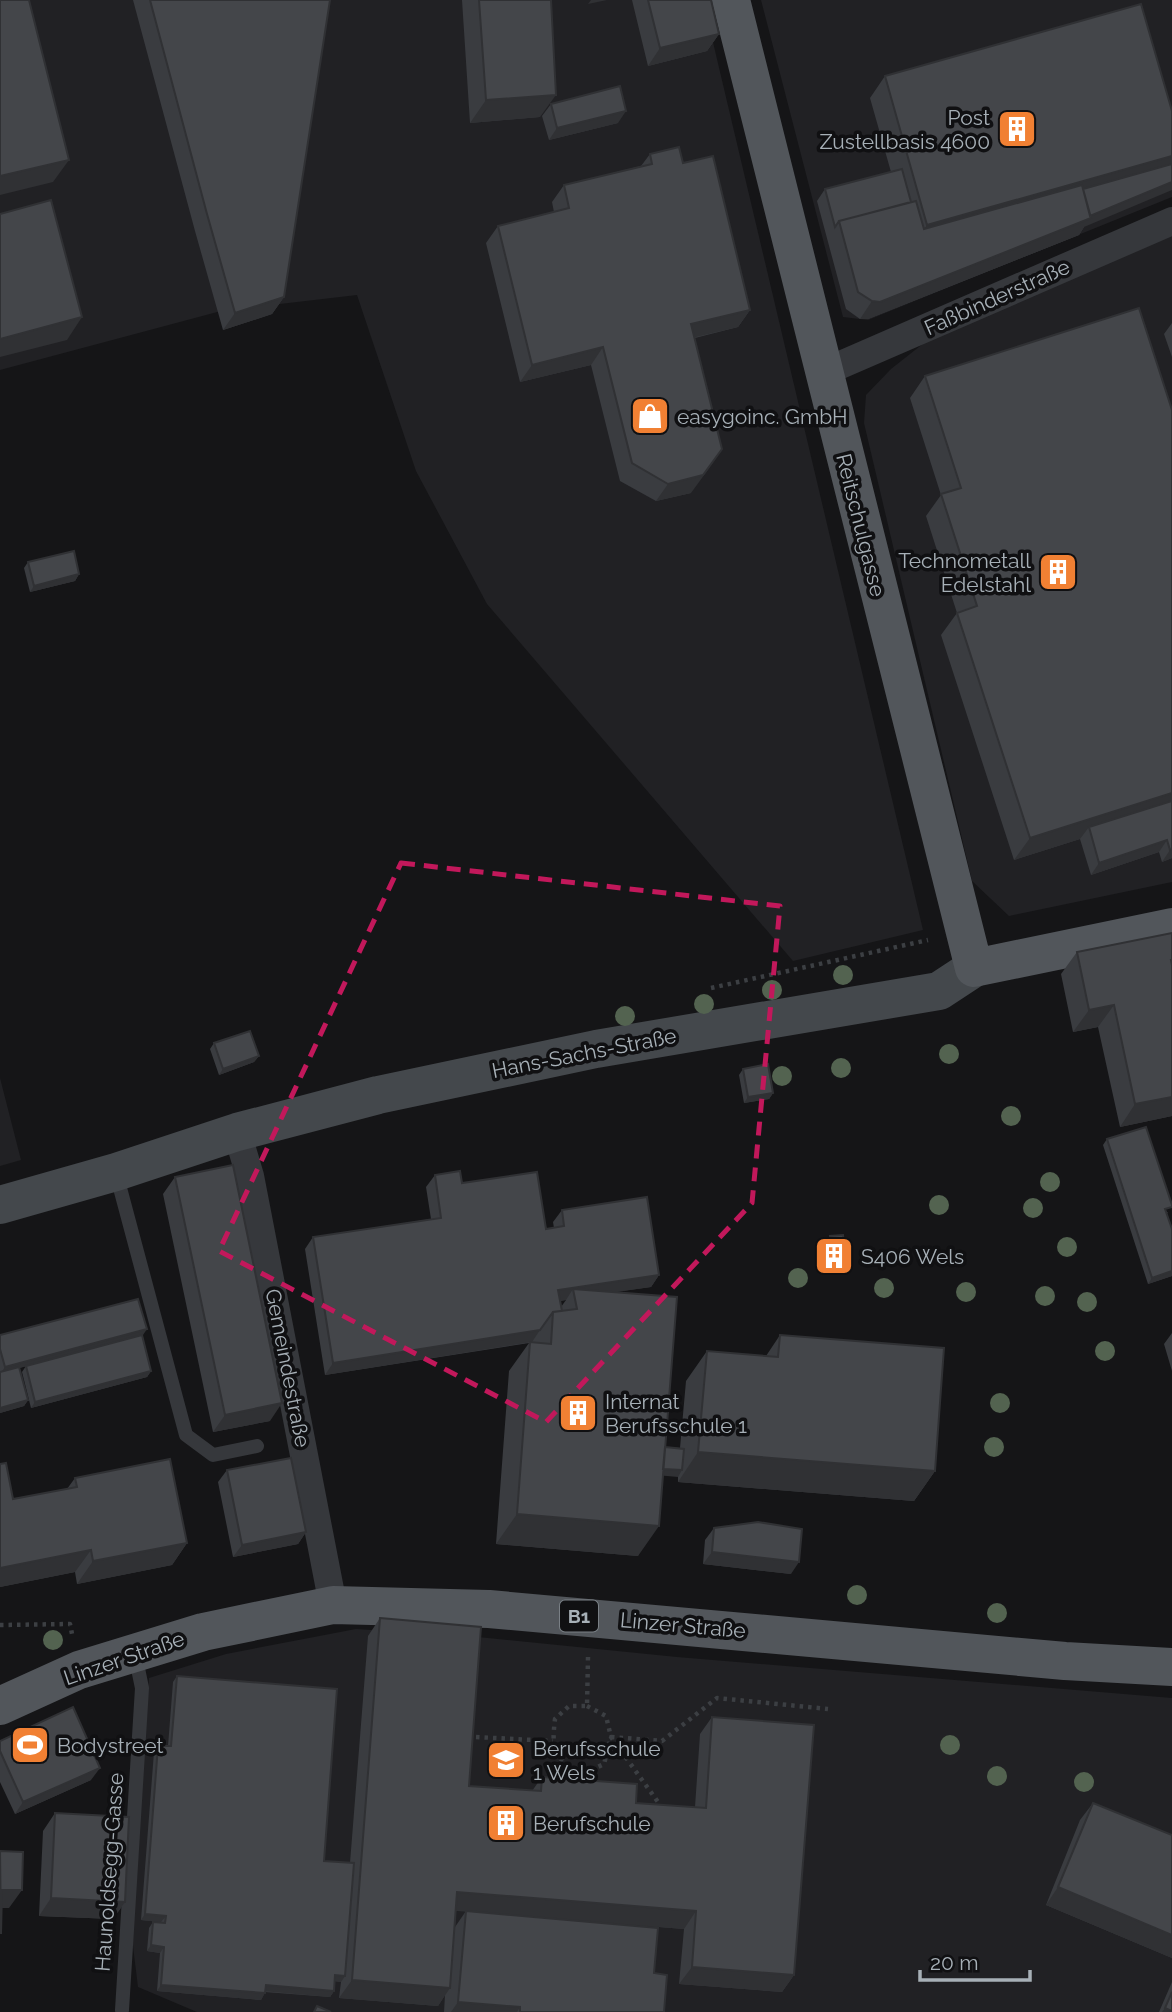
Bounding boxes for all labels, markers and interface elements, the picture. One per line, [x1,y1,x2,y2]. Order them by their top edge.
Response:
place label: Post Zustellbasis 4600 [819,105,990,154]
building icon: Post Zustellbasis 4600 [996,108,1038,150]
street label: Faßbinderstraße [920,254,1074,340]
shop icon: easygoinc. GmbH [629,395,671,437]
place label: easygoinc. GmbH [677,404,847,429]
street label: Reitschulgasse [831,451,891,599]
place label: Technometall Edelstahl [898,548,1031,597]
building icon: Technometall Edelstahl [1037,551,1079,593]
street label: Hans-Sachs-Straße [490,1023,678,1083]
building icon: S406 Wels [813,1235,855,1277]
place label: S406 Wels [861,1244,964,1269]
street label: Gemeindestraße [260,1287,316,1449]
place label: Internat Berufsschule 1 [605,1389,747,1438]
building icon: Internat Berufsschule 1 [557,1392,599,1434]
road number: B1 [560,1600,598,1632]
street label: Linzer Straße [619,1607,747,1643]
street label: Linzer Straße [60,1626,188,1690]
sports icon: Bodystreet [9,1724,51,1766]
place label: Bodystreet [57,1733,163,1758]
place label: Berufsschule 1 Wels [533,1736,661,1785]
school or university icon: Berufsschule 1 Wels [485,1739,527,1781]
street label: Haunoldsegg-Gasse [90,1772,128,1972]
building icon: Berufschule [485,1802,527,1844]
place label: Berufschule [533,1811,651,1836]
scale bar [920,1938,1030,1982]
text: 20 m [930,1950,978,1975]

